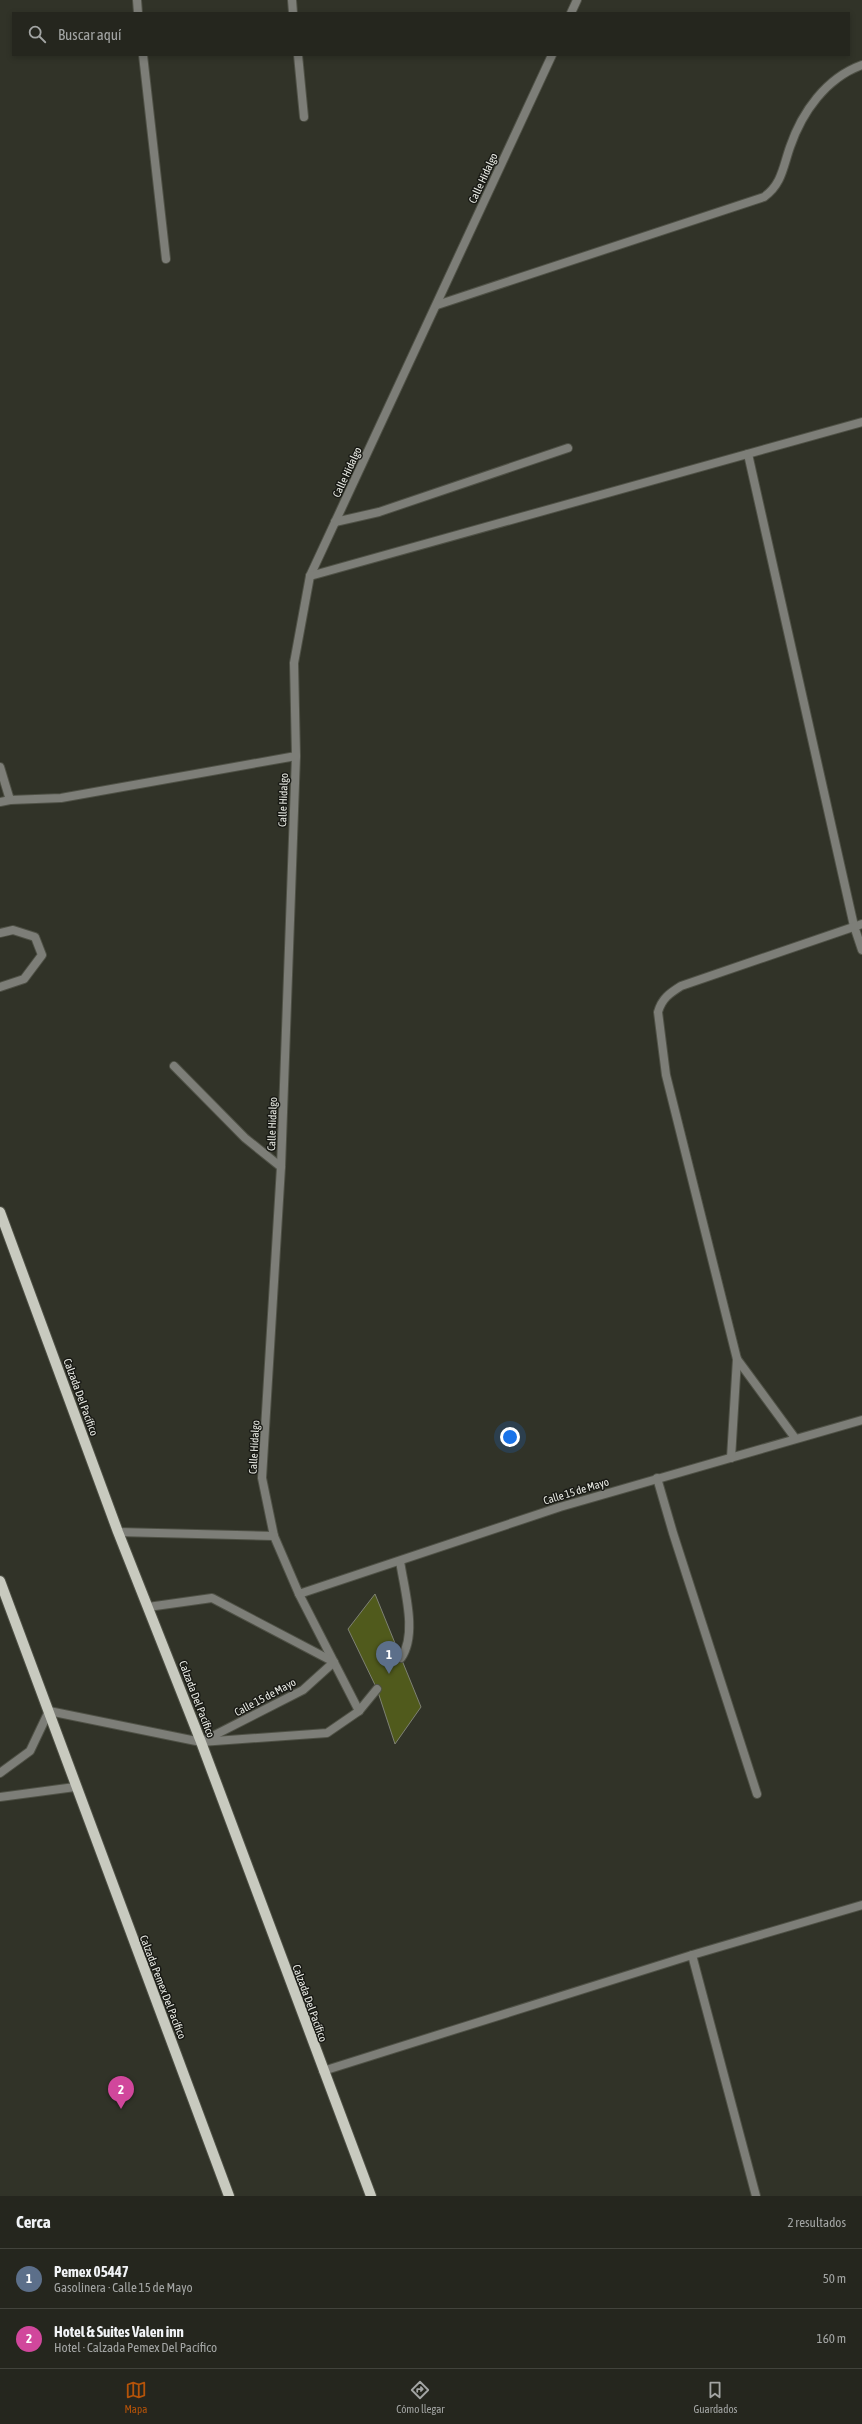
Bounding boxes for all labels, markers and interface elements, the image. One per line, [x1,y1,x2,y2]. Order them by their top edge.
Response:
search box [12,12,850,56]
icon: search [26,23,48,45]
text: Buscar aquí [58,26,121,43]
street label: Calle Hidalgo [466,151,500,205]
street label: Calle Hidalgo [330,445,364,499]
street label: Calle Hidalgo [276,773,290,827]
street label: Calle Hidalgo [265,1097,279,1151]
street label: Calzada Del Pacífico [61,1357,101,1437]
street label: Calle Hidalgo [247,1420,261,1474]
your location [500,1427,520,1447]
street label: Calle 15 de Mayo [542,1475,610,1507]
pin: 1 [376,1641,402,1674]
street label: Calzada Del Pacífico [177,1659,217,1739]
street label: Calle 15 de Mayo [232,1676,298,1718]
street label: Calzada Pemex Del Pacífico [138,1933,188,2041]
street label: Calzada Del Pacífico [290,1963,330,2043]
pin: 2 [108,2076,134,2109]
text: Cerca [16,2212,51,2232]
text: 2 resultados [787,2215,846,2230]
text: Pemex 05447 [54,2263,129,2280]
text: 1 [26,2271,32,2286]
text: 50 m [823,2271,846,2286]
text: Gasolinera · Calle 15 de Mayo [54,2280,193,2295]
text: Hotel & Suites Valen inn [54,2323,184,2340]
text: 2 [26,2331,32,2346]
text: 160 m [817,2331,846,2346]
text: Hotel · Calzada Pemex Del Pacífico [54,2340,217,2355]
tab: Mapa [124,2379,147,2415]
tab: Cómo llegar [396,2379,445,2415]
tab: Guardados [693,2379,738,2415]

